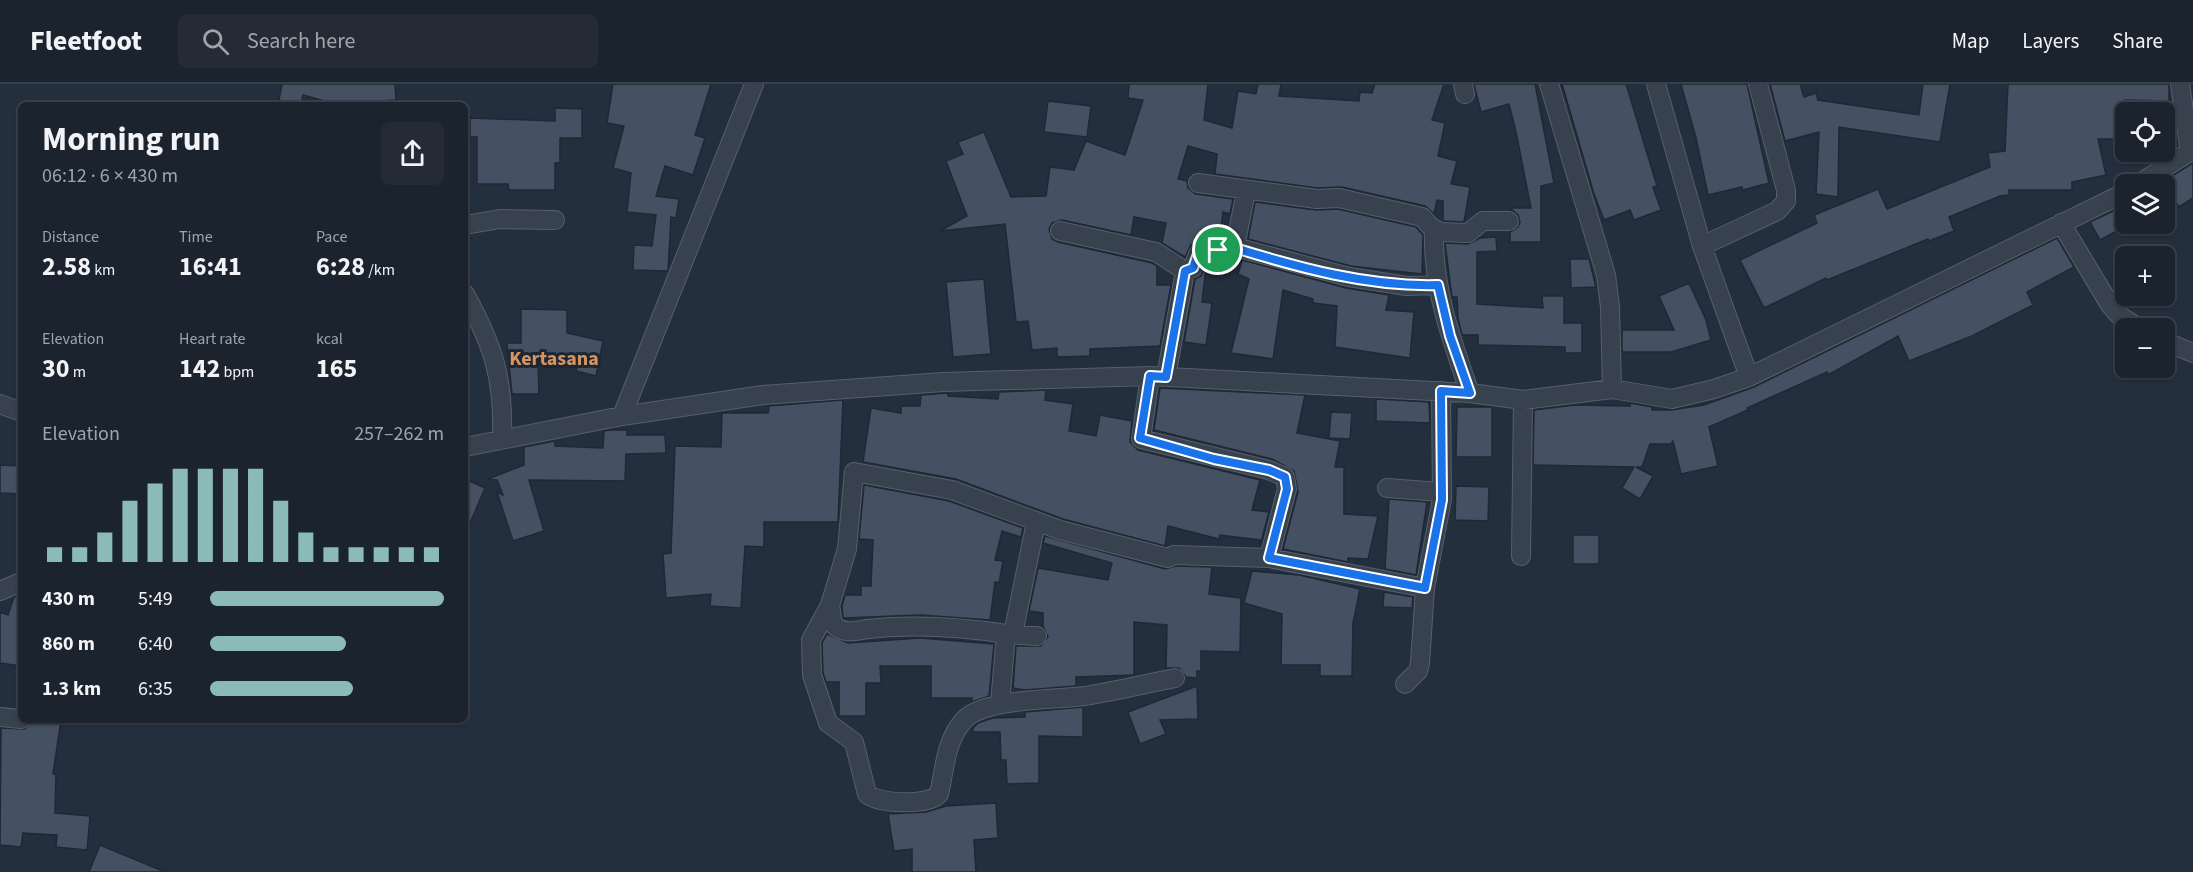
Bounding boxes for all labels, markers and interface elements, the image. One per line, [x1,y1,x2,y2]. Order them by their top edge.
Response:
search box [178,14,598,68]
text: Fleetfoot [30,21,142,61]
icon: search [199,25,232,58]
text: Search here [247,25,355,57]
text: Map [1952,26,1989,56]
text: Layers [2022,26,2079,56]
text: Share [2112,26,2163,56]
map controls [2115,102,2175,378]
button: locate [2115,102,2175,162]
text: Morning run [42,116,220,163]
button: share [381,122,444,185]
text: 06:12 · 6 × 430 m [42,162,178,190]
button: layers [2115,174,2175,234]
pin [1192,224,1243,275]
text: Distance [42,226,99,248]
text: Time [179,226,213,248]
text: Pace [316,226,347,248]
icon: arrive [1201,233,1234,266]
button: + [2115,246,2175,306]
text: 2.58 [42,248,91,285]
text: 16:41 [179,248,242,285]
text: 6:28 [316,248,365,285]
text: km [91,259,115,281]
text: /km [365,259,395,281]
button: − [2115,318,2175,378]
text: Elevation [42,328,104,350]
text: Heart rate [179,328,246,350]
text: kcal [316,328,343,350]
district label: Kertasana [509,345,599,373]
text: 30 [42,350,69,387]
text: 142 [179,350,220,387]
text: 165 [316,350,357,387]
text: m [69,361,86,383]
text: bpm [220,361,254,383]
text: Elevation [42,420,120,448]
text: 257–262 m [354,420,444,448]
text: 430 m [42,585,95,613]
text: 5:49 [138,585,173,613]
text: 860 m [42,630,95,658]
text: 6:40 [138,630,173,658]
text: 1.3 km [42,675,101,703]
text: 6:35 [138,675,173,703]

